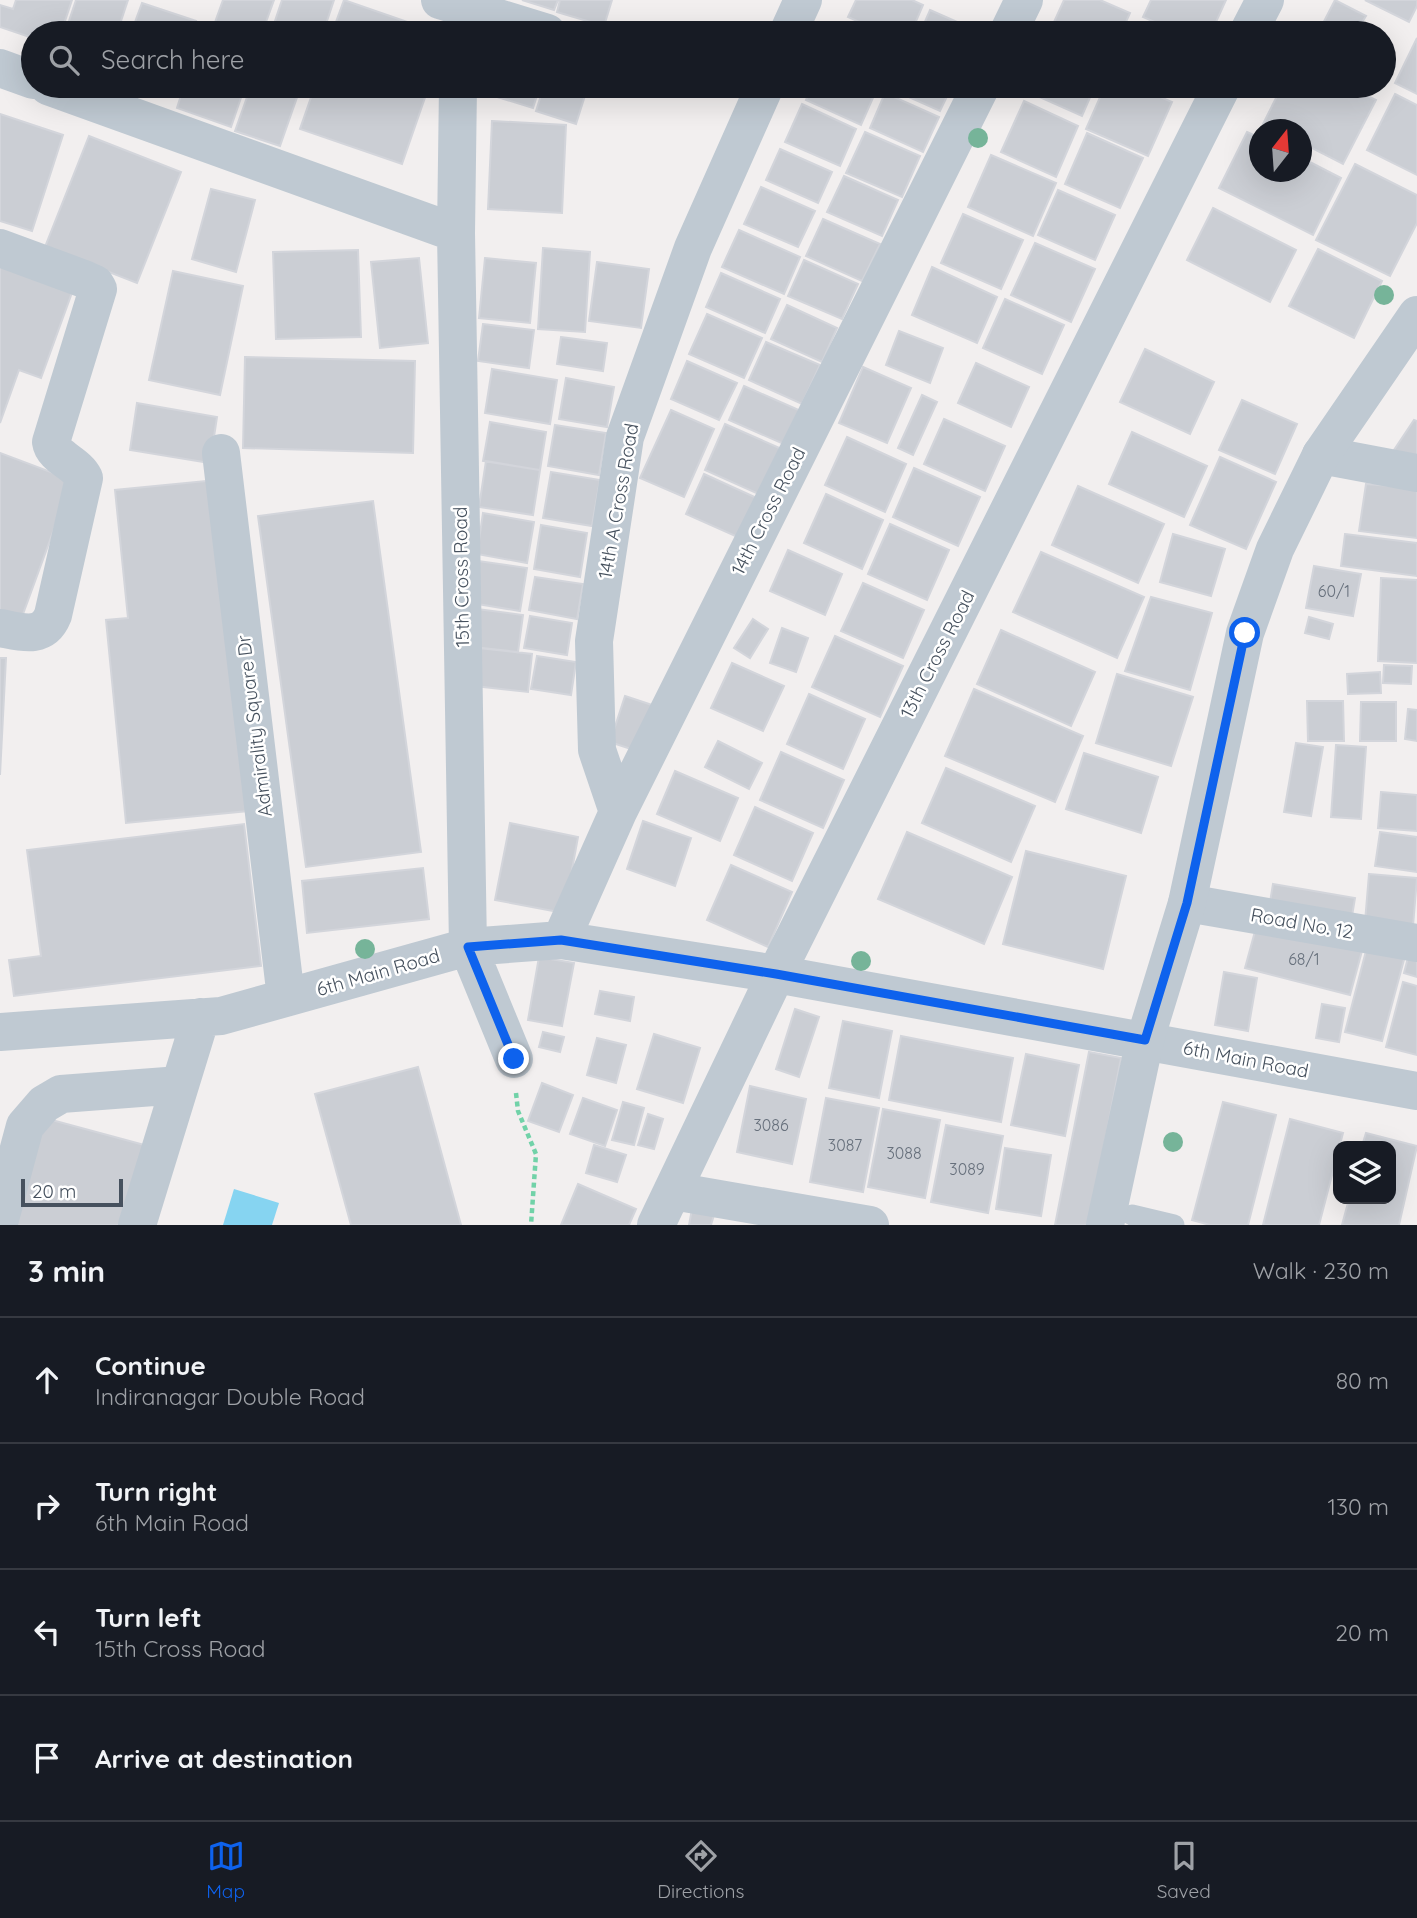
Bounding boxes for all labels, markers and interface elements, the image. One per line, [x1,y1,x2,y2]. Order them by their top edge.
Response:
search box [21,21,1396,98]
icon: search [45,41,83,79]
text: Search here [101,43,245,76]
north arrow [1249,119,1312,182]
street label: 14th A Cross Road [592,421,644,581]
street label: 14th Cross Road [726,443,810,579]
street label: 15th Cross Road [448,506,474,648]
house number: 60/1 [1318,581,1350,601]
street label: 13th Cross Road [894,586,980,722]
route start [1229,617,1260,648]
street label: Admirality Square Dr [231,633,277,818]
street label: Road No. 12 [1249,902,1355,944]
street label: 6th Main Road [314,943,442,1001]
house number: 68/1 [1288,949,1320,969]
street label: 6th Main Road [1181,1035,1311,1083]
route end [498,1043,529,1074]
house number: 3086 [753,1115,789,1135]
house number: 3087 [828,1135,862,1155]
map controls [1333,1141,1396,1204]
button: layers [1333,1141,1396,1204]
house number: 3088 [886,1143,922,1163]
house number: 3089 [949,1159,985,1179]
scale bar [21,1176,122,1208]
text: 20 m [32,1179,76,1203]
text: 3 min [28,1252,105,1290]
text: Walk · 230 m [1253,1256,1389,1285]
text: Continue [95,1349,206,1382]
icon: ahead [28,1361,66,1399]
text: 80 m [1336,1366,1389,1395]
text: Indiranagar Double Road [95,1382,365,1411]
text: Turn right [95,1475,217,1508]
icon: right [28,1487,66,1525]
text: 130 m [1327,1492,1389,1521]
text: 6th Main Road [95,1508,249,1537]
text: Turn left [95,1601,202,1634]
icon: left [28,1613,66,1651]
text: 20 m [1335,1618,1389,1647]
text: 15th Cross Road [95,1634,265,1663]
icon: arrive [28,1739,66,1777]
text: Arrive at destination [95,1742,353,1775]
tab: Map [206,1837,245,1903]
tab: Directions [657,1837,744,1903]
tab: Saved [1157,1837,1211,1903]

